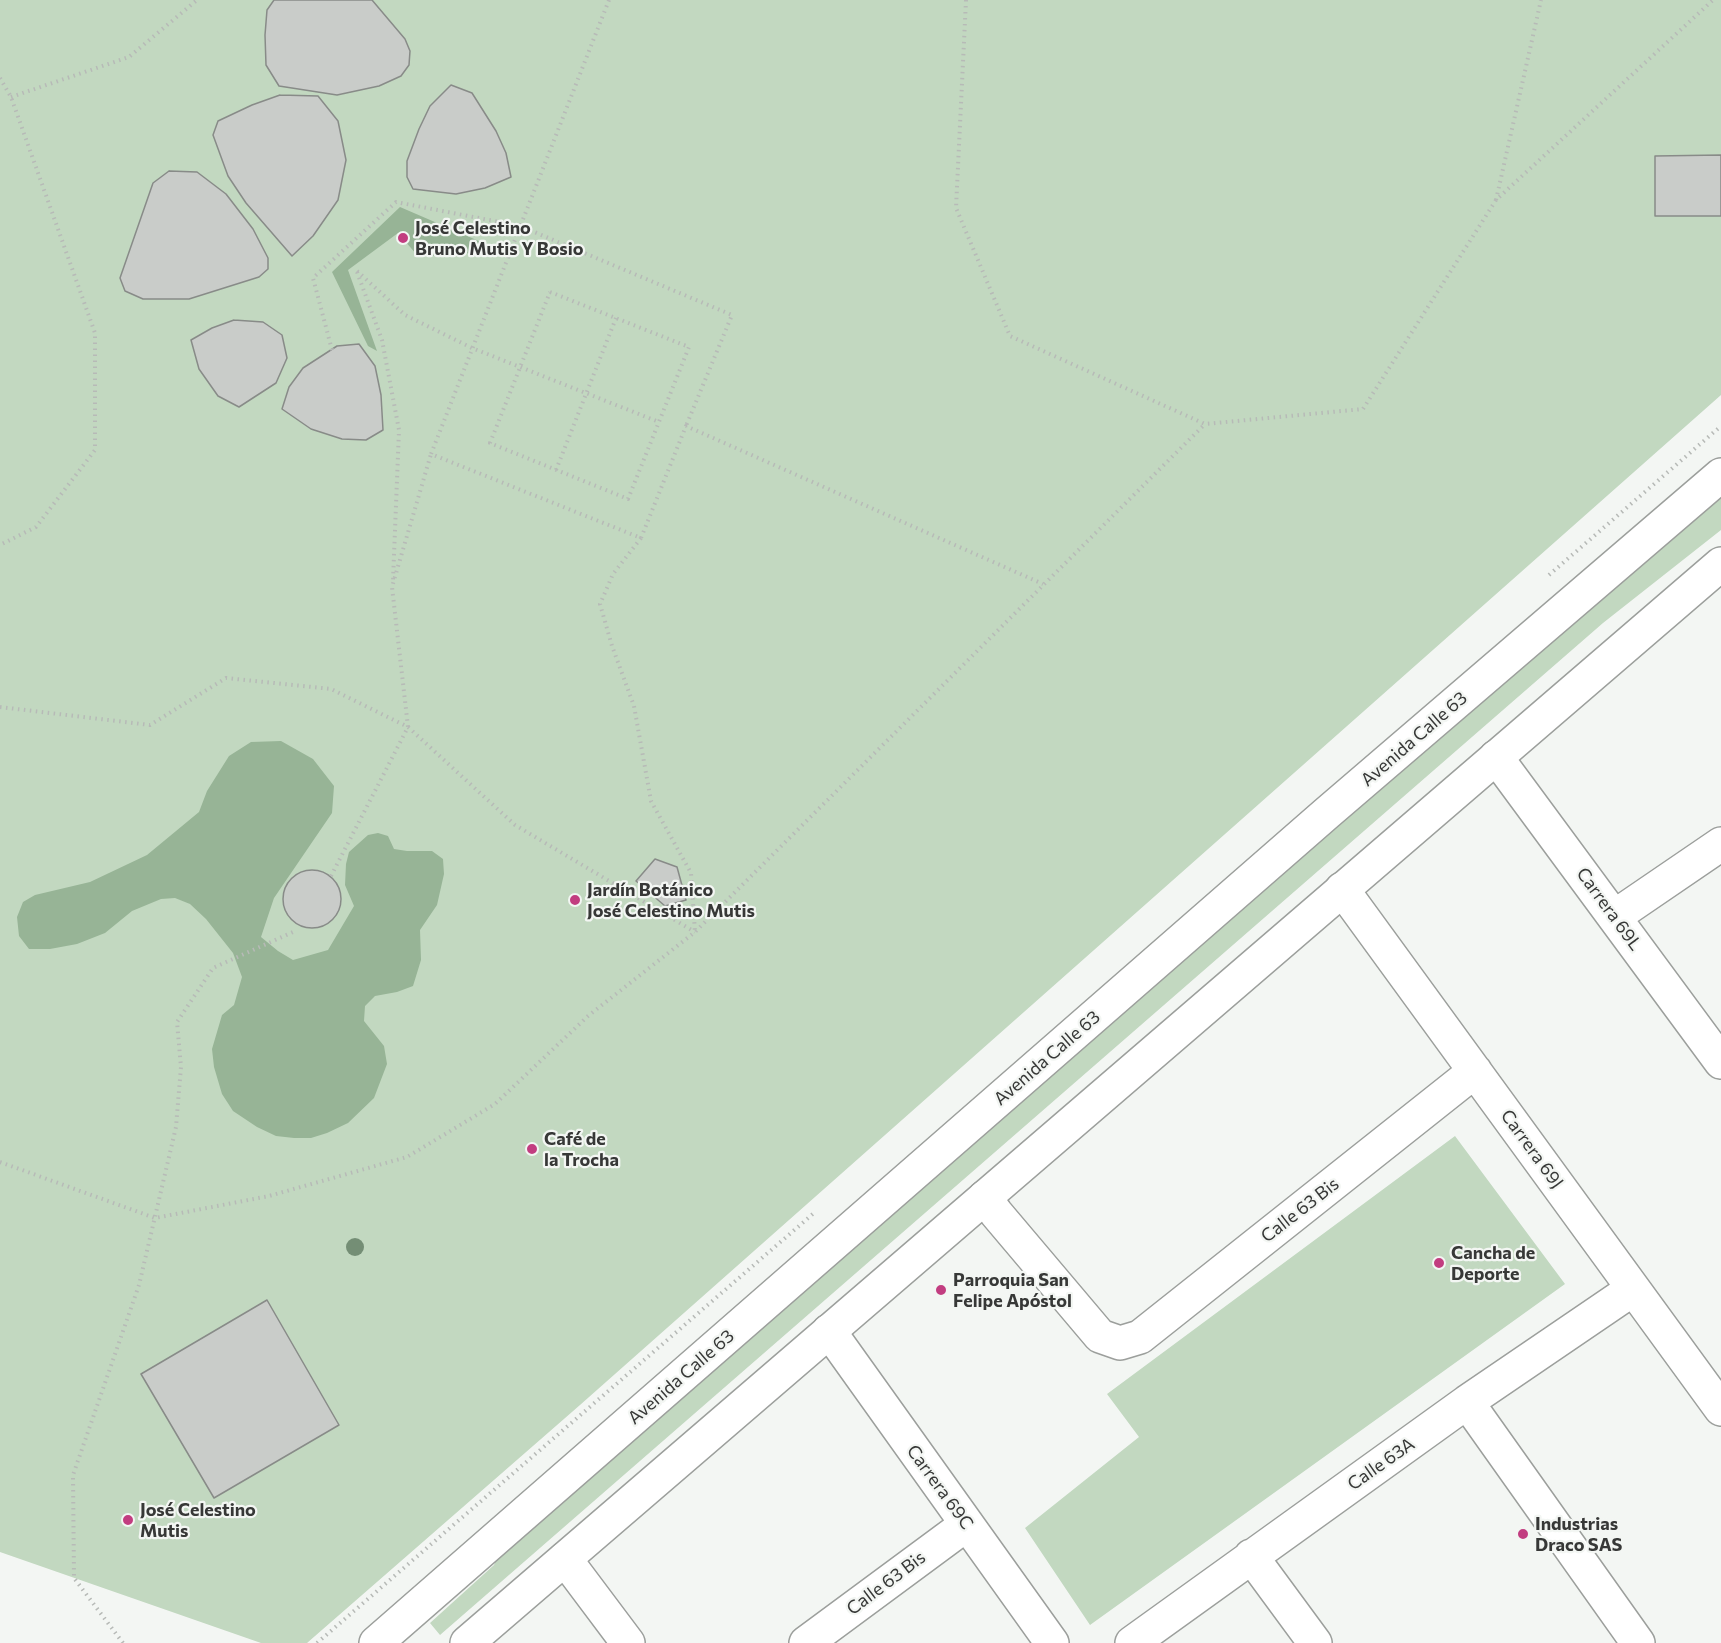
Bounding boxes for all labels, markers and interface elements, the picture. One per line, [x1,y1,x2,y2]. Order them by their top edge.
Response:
place label: José Celestino Bruno Mutis Y Bosio [415,217,584,260]
marker: José Celestino Bruno Mutis Y Bosio [396,231,410,245]
street label: Avenida Calle 63 [1357,687,1471,791]
street label: Carrera 69L [1572,863,1646,955]
place label: Jardín Botánico José Celestino Mutis [587,879,755,922]
marker: Jardín Botánico José Celestino Mutis [568,893,582,907]
street label: Avenida Calle 63 [990,1006,1104,1110]
street label: Carrera 69J [1496,1105,1568,1193]
place label: Café de la Trocha [544,1128,619,1170]
marker: Café de la Trocha [525,1142,539,1156]
street label: Calle 63 Bis [1257,1173,1343,1247]
place label: Cancha de Deporte [1451,1242,1535,1284]
marker: Cancha de Deporte [1432,1256,1446,1270]
place label: Parroquia San Felipe Apóstol [953,1269,1072,1312]
marker: Parroquia San Felipe Apóstol [934,1283,948,1297]
street label: Avenida Calle 63 [624,1325,738,1429]
street label: Calle 63A [1343,1433,1419,1495]
street label: Carrera 69C [902,1441,978,1533]
place label: José Celestino Mutis [140,1499,256,1541]
marker: José Celestino Mutis [121,1513,135,1527]
place label: Industrias Draco SAS [1535,1513,1622,1556]
marker: Industrias Draco SAS [1516,1527,1530,1541]
street label: Calle 63 Bis [842,1546,930,1620]

